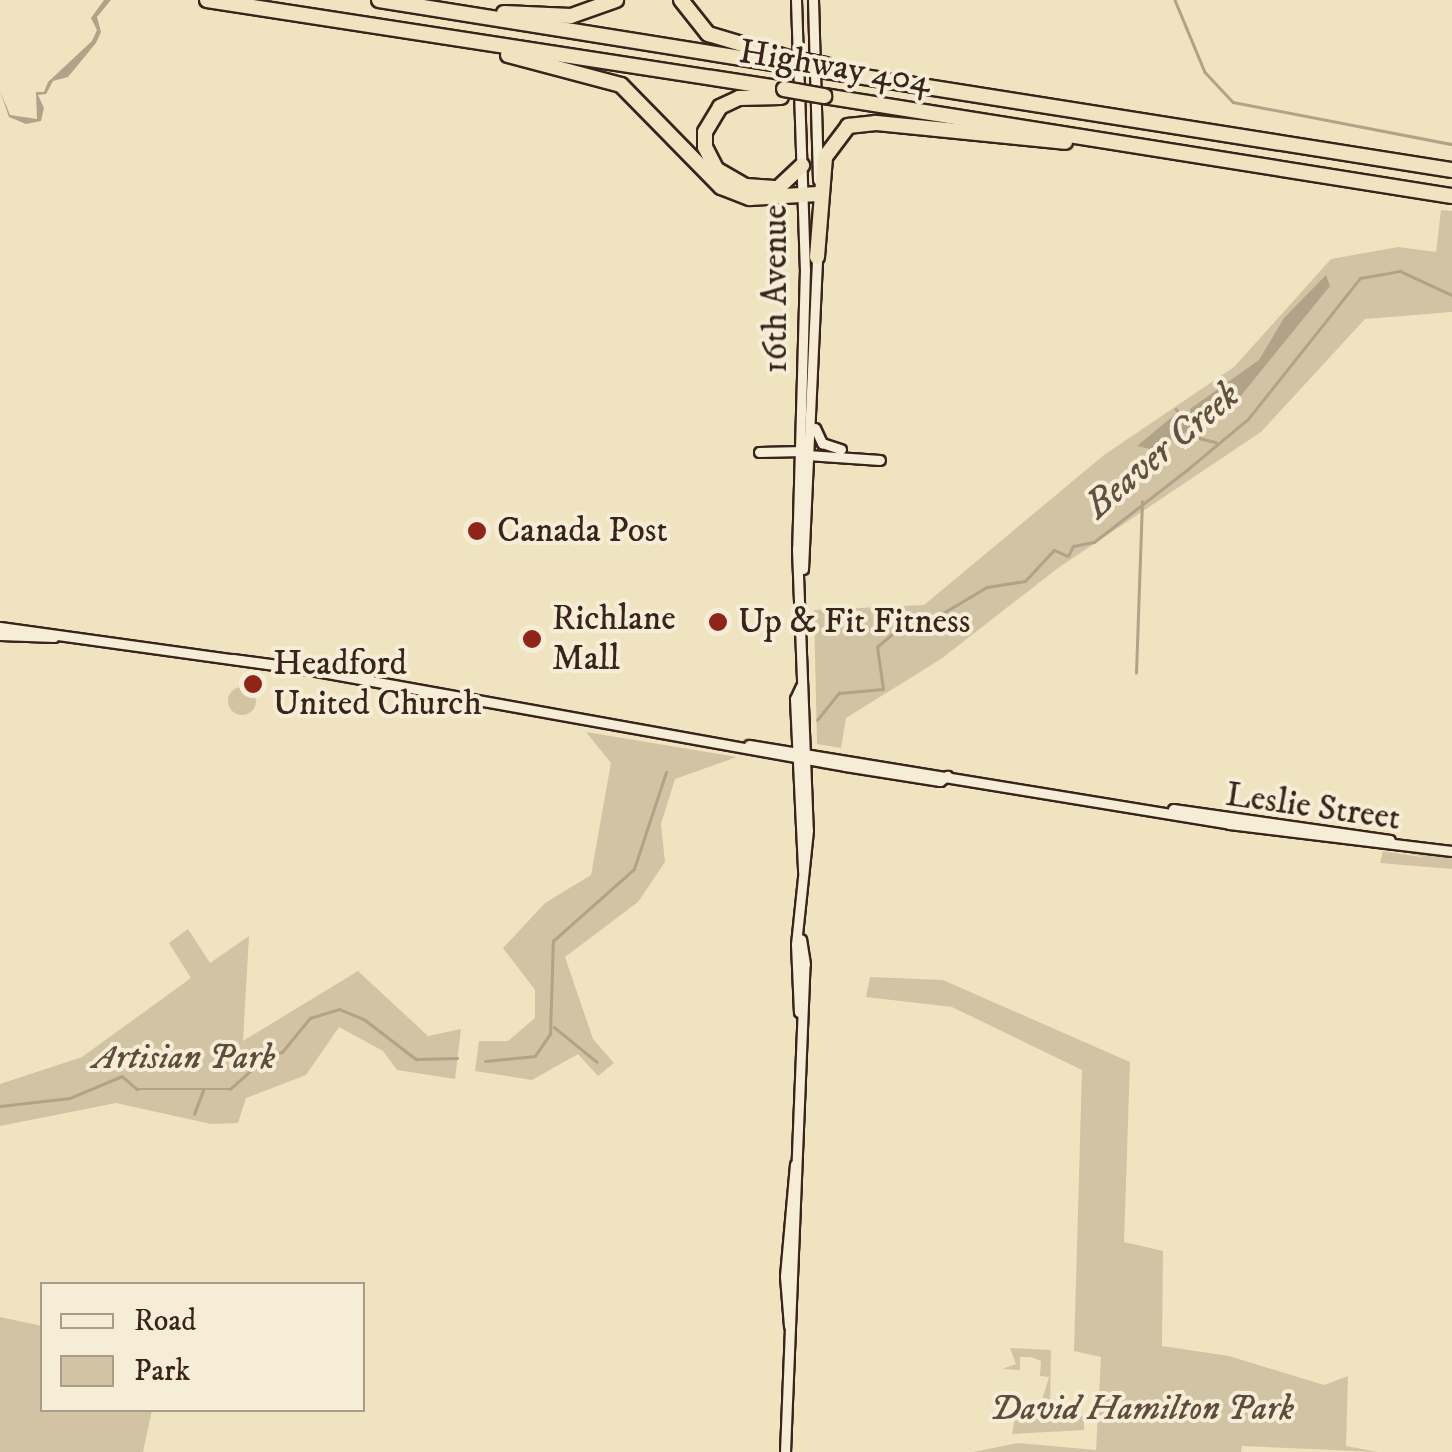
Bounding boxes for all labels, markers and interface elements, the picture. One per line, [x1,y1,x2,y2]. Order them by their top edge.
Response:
street label: Highway 404 [736,31,934,103]
street label: 16th Avenue [755,205,797,373]
water label: Beaver Creek [1076,373,1250,529]
place label: Canada Post [497,510,668,552]
marker: Canada Post [466,520,488,542]
place label: Richlane Mall [552,598,676,680]
place label: Up & Fit Fitness [738,601,970,643]
marker: Up & Fit Fitness [707,611,729,633]
marker: Richlane Mall [521,628,543,650]
place label: Headford United Church [273,643,482,725]
marker: Headford United Church [242,673,264,695]
street label: Leslie Street [1223,774,1403,840]
park label: Artisian Park [93,1037,275,1079]
legend [40,1282,365,1412]
text: Road [134,1303,196,1340]
text: Park [134,1353,190,1390]
park label: David Hamilton Park [990,1388,1294,1430]

